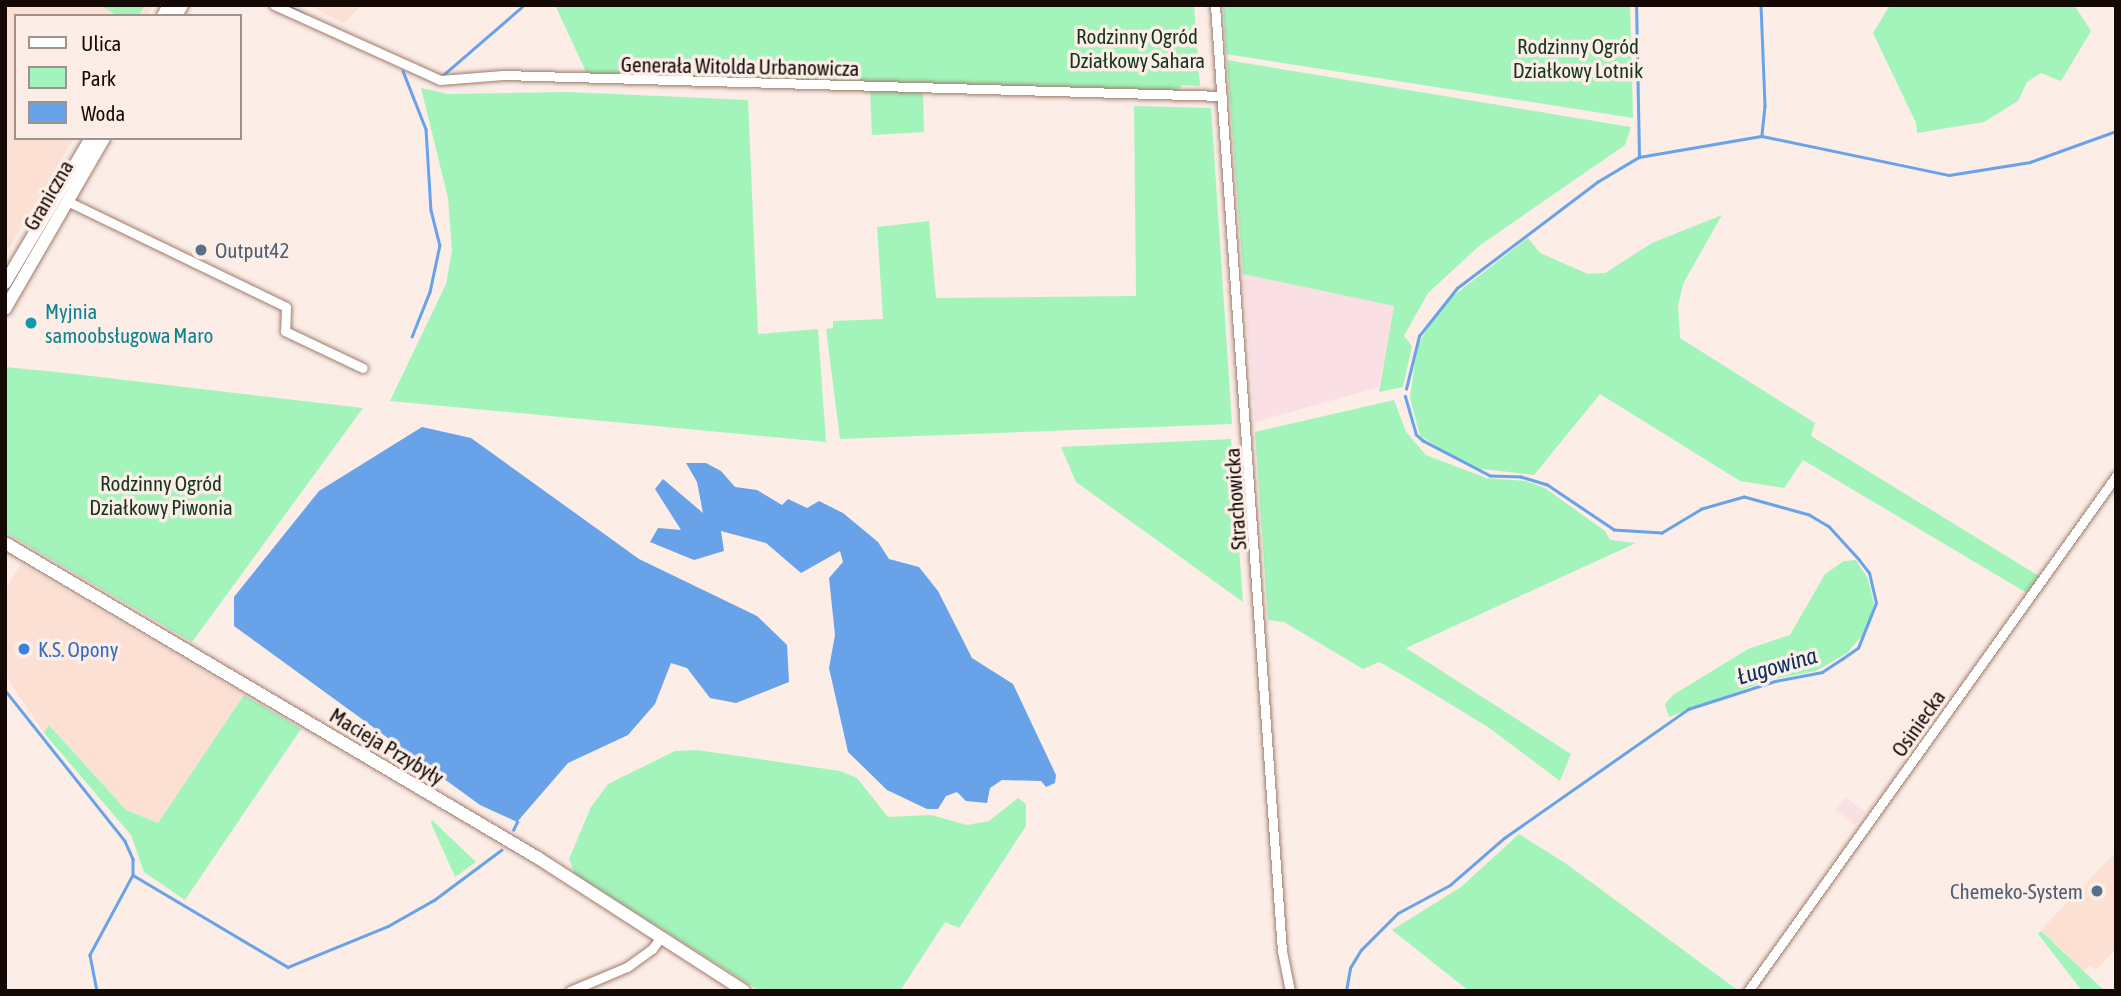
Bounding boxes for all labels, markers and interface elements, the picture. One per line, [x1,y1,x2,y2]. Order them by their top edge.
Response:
legend [14,14,242,140]
park label: Rodzinny Ogród Działkowy Sahara [1069,23,1205,73]
text: Ulica [81,31,121,55]
park label: Rodzinny Ogród Działkowy Lotnik [1513,33,1643,83]
street label: Generała Witolda Urbanowicza [621,51,859,81]
text: Park [81,66,116,90]
text: Woda [81,101,125,125]
street label: Graniczna [18,155,78,235]
place label: Output42 [215,237,289,263]
marker: Output42 [193,242,209,258]
place label: Myjnia samoobsługowa Maro [45,298,213,348]
marker: Myjnia samoobsługowa Maro [23,315,39,331]
street label: Strachowicka [1219,447,1251,551]
park label: Rodzinny Ogród Działkowy Piwonia [89,470,233,520]
place label: K.S. Opony [38,636,118,662]
marker: K.S. Opony [16,641,32,657]
water label: Ługowina [1734,641,1820,691]
street label: Osiniecka [1886,685,1950,761]
street label: Macieja Przybyły [325,702,449,790]
place label: Chemeko-System [1950,878,2083,904]
marker: Chemeko-System [2089,883,2105,899]

